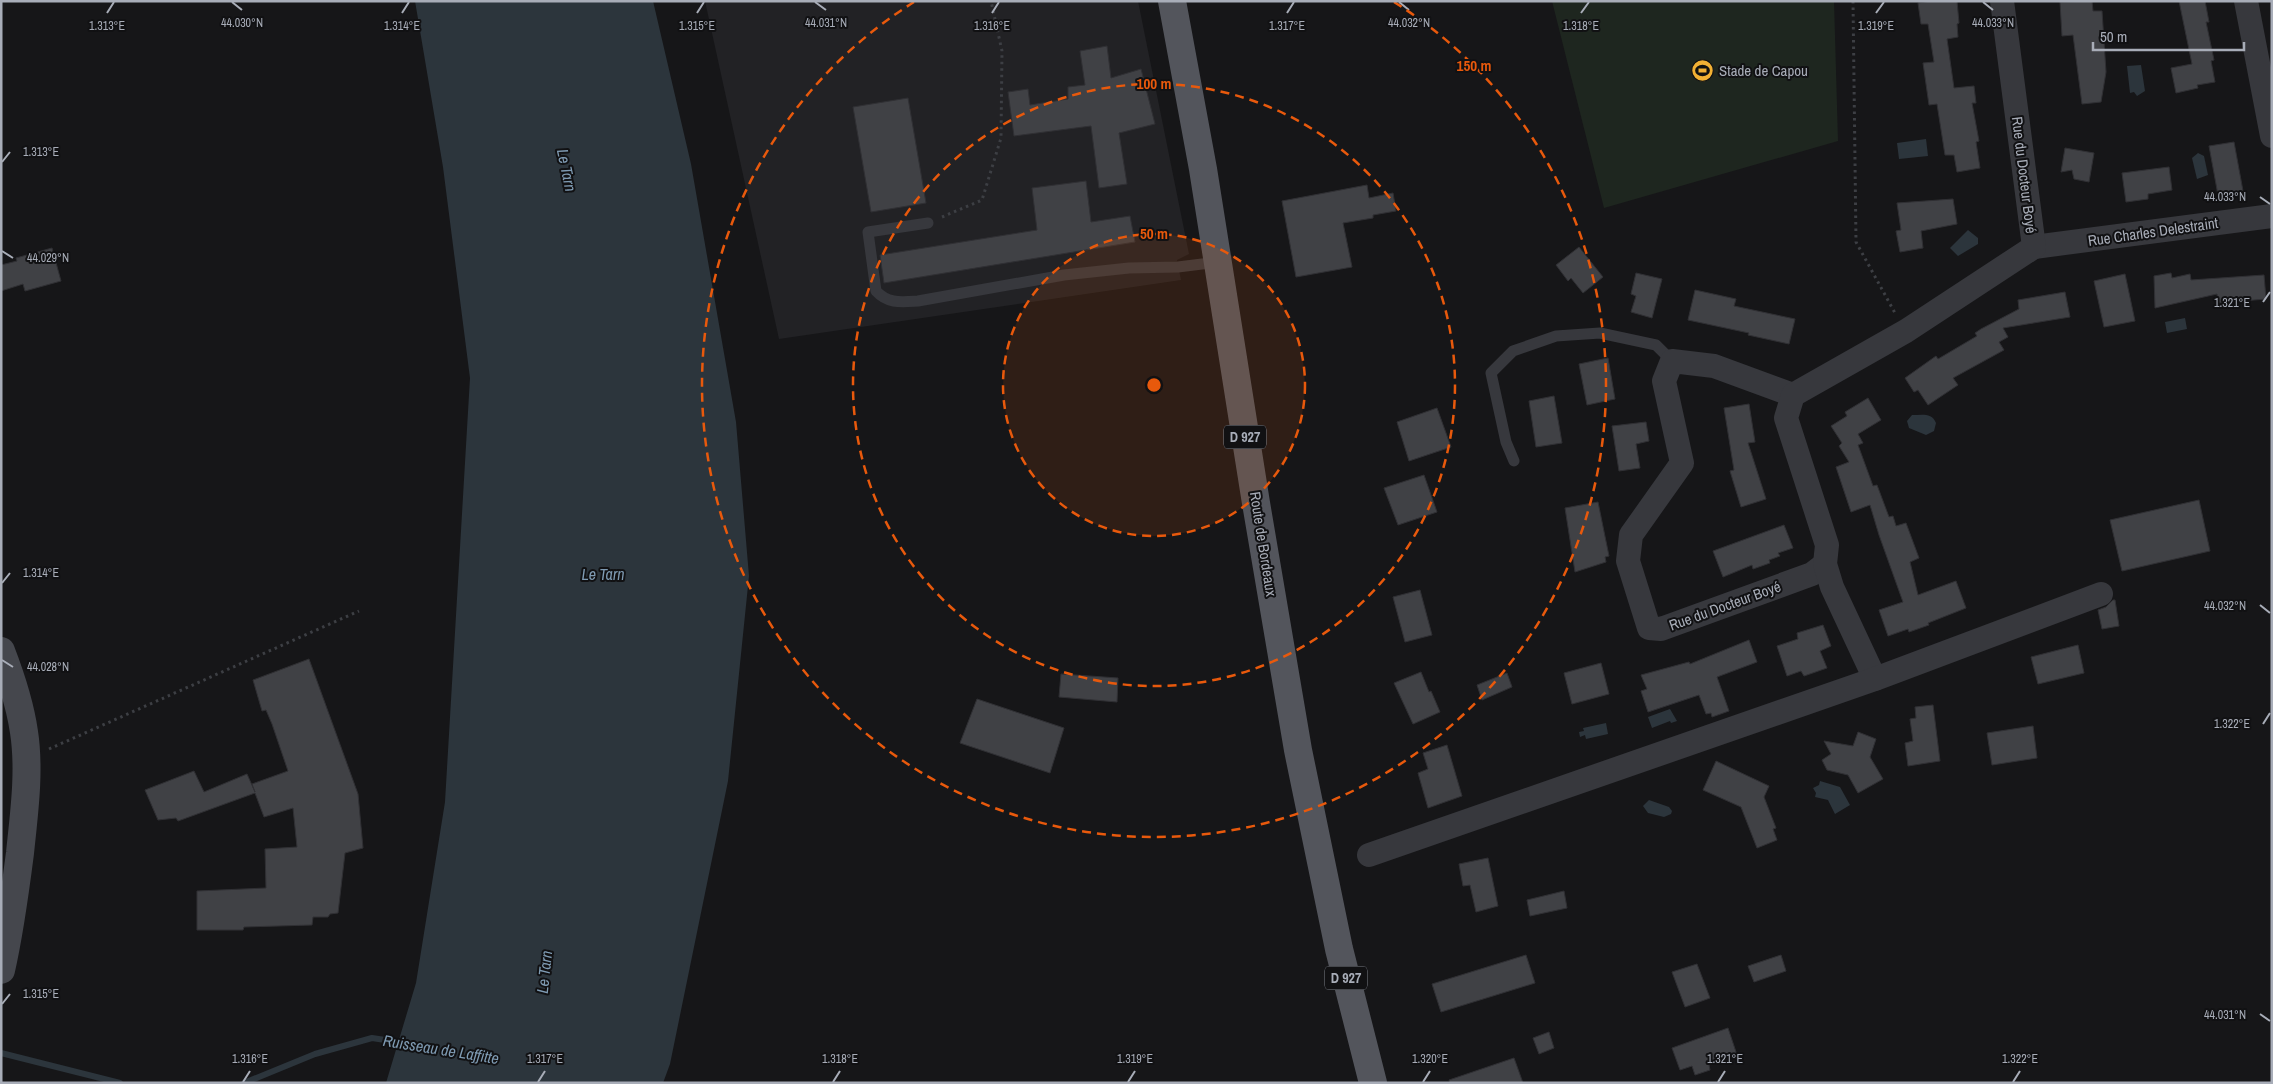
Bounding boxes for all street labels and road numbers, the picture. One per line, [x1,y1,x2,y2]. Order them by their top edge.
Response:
street label: Rue du Docteur Boyé [2007,115,2042,235]
street label: Rue Charles Delestraint [2086,212,2220,251]
road number: D 927 [1224,426,1266,448]
street label: Route de Bordeaux [1245,490,1282,599]
street label: Rue du Docteur Boyé [1666,575,1784,636]
road number: D 927 [1325,966,1367,990]

